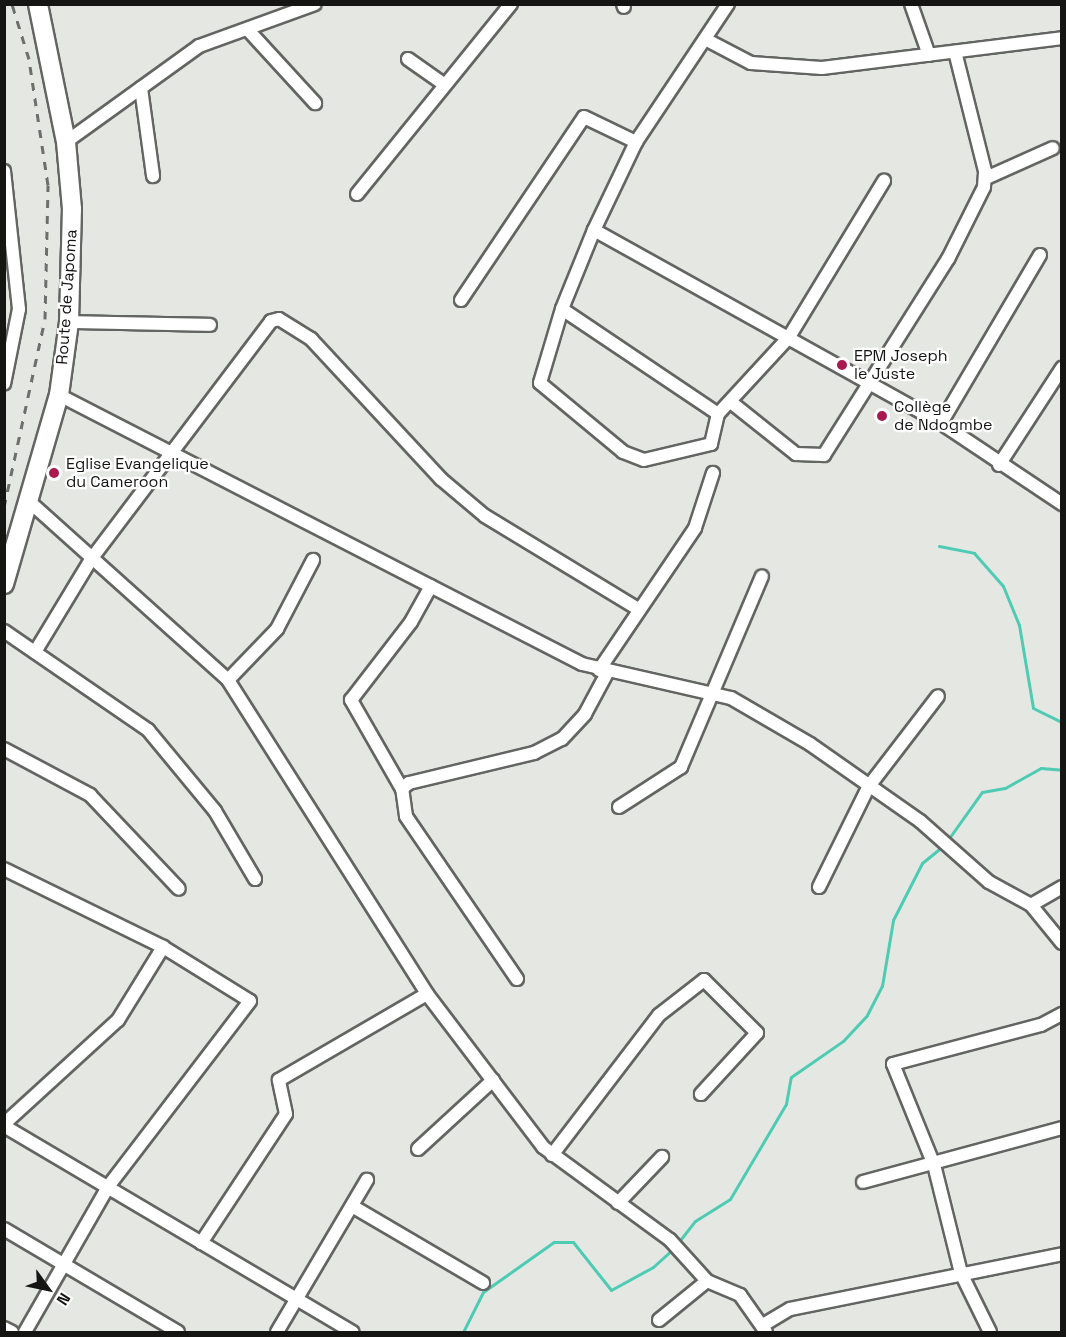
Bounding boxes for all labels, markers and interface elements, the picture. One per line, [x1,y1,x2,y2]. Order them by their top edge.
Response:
street label: Route de Japoma [53,229,81,365]
place label: EPM Joseph le Juste [854,346,948,384]
marker: EPM Joseph le Juste [835,358,849,372]
place label: Collège de Ndogmbe [894,397,993,435]
marker: Collège de Ndogmbe [875,409,889,423]
place label: Eglise Evangelique du Cameroon [66,454,209,492]
marker: Eglise Evangelique du Cameroon [47,466,61,480]
north arrow [18,1259,78,1319]
text: N [52,1289,75,1309]

